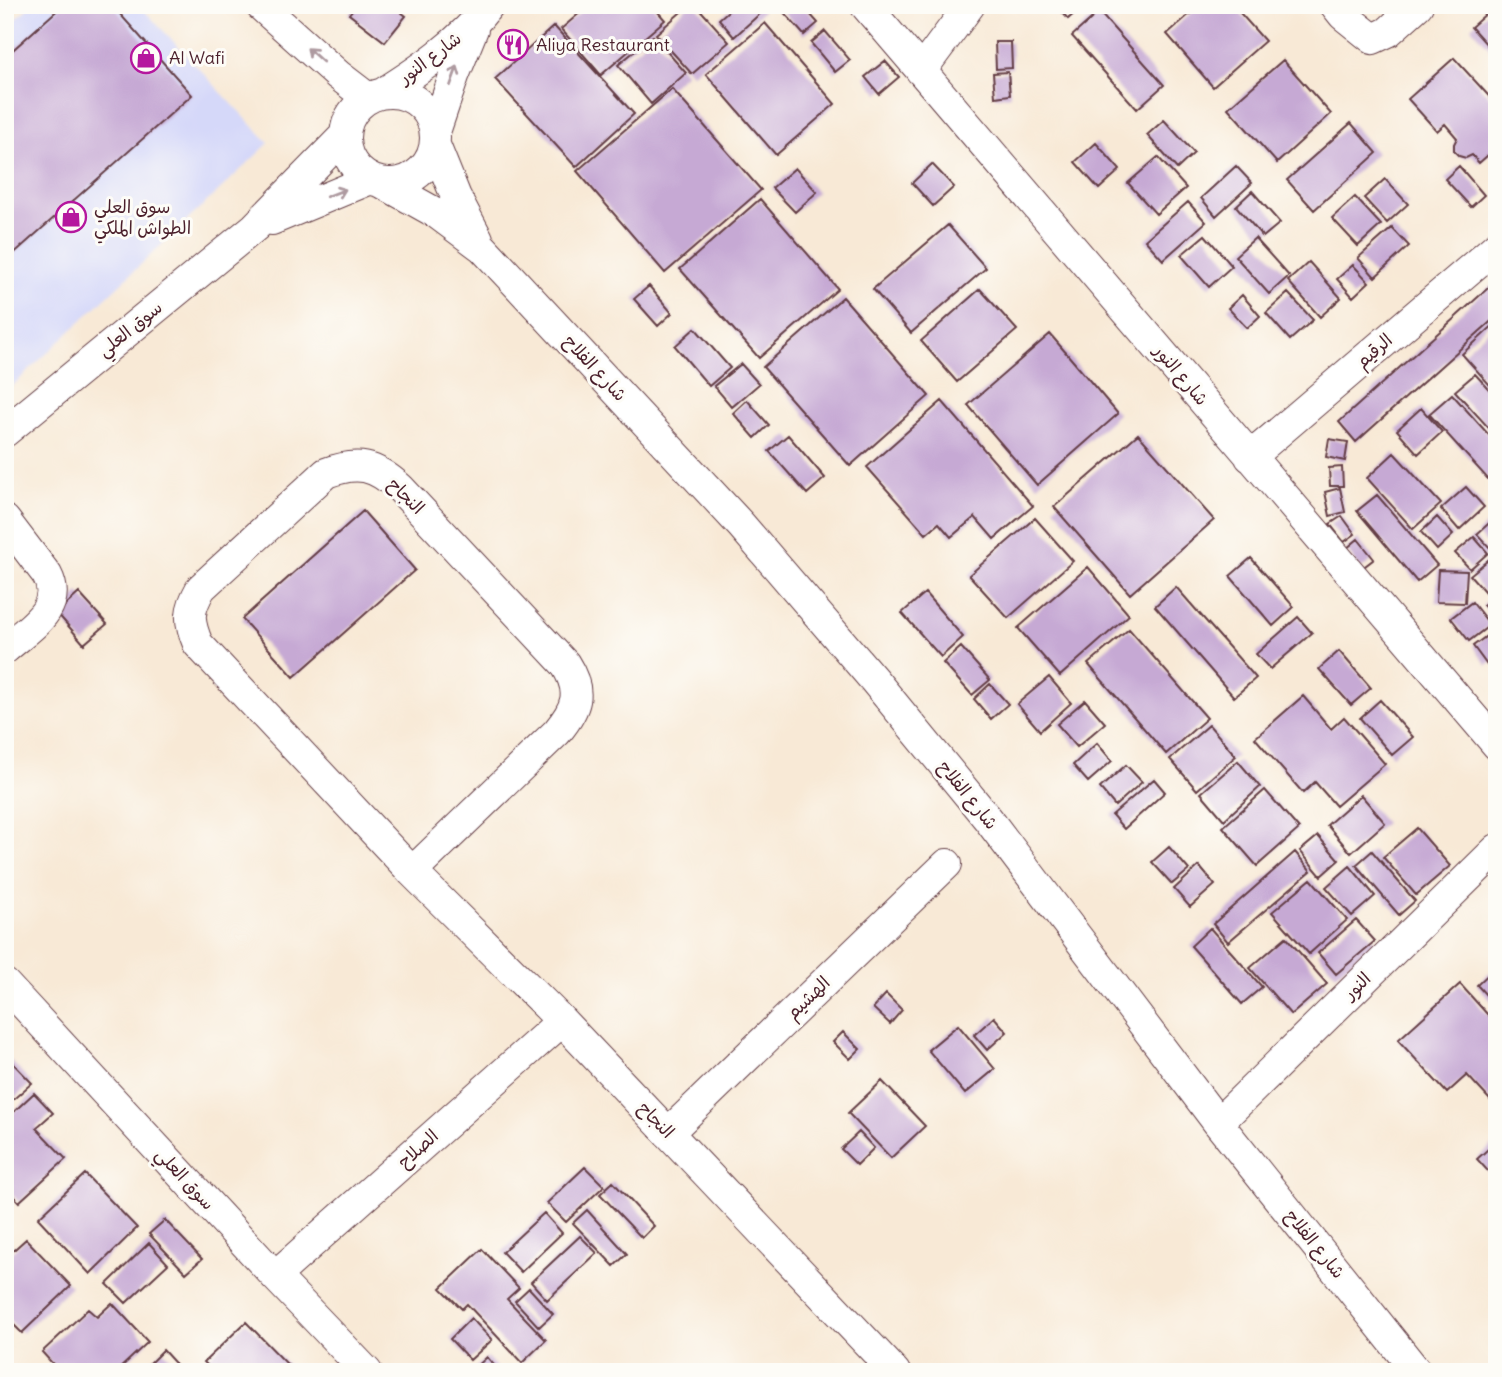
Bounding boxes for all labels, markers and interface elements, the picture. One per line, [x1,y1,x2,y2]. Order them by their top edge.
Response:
street label: شارع النور [392,26,466,91]
restaurant icon: Aliya Restaurant [496,28,530,62]
place label: Aliya Restaurant [536,33,670,56]
shop icon: Al Wafi [129,41,163,75]
place label: Al Wafi [169,46,225,69]
one-way arrow [306,47,324,63]
one-way arrow [449,66,461,88]
one-way arrow [324,186,346,199]
place label: سوق العلي الطواش الملكي [94,195,191,244]
shop icon: سوق العلي الطواش الملكي [54,200,88,234]
street label: سوق العلي [93,296,170,366]
street label: الرقيم [1350,328,1399,375]
street label: شارع الفلاح [558,330,632,406]
street label: شارع النور [1147,338,1214,411]
street label: النجاح [382,472,430,520]
street label: شارع الفلاح [933,755,1003,835]
street label: النور [1337,967,1376,1006]
street label: الهشيم [781,971,837,1026]
street label: النجاح [633,1096,679,1144]
street label: الصلاح [392,1124,444,1174]
street label: سوق العلي [147,1143,220,1218]
street label: شارع الفلاح [1280,1204,1350,1284]

